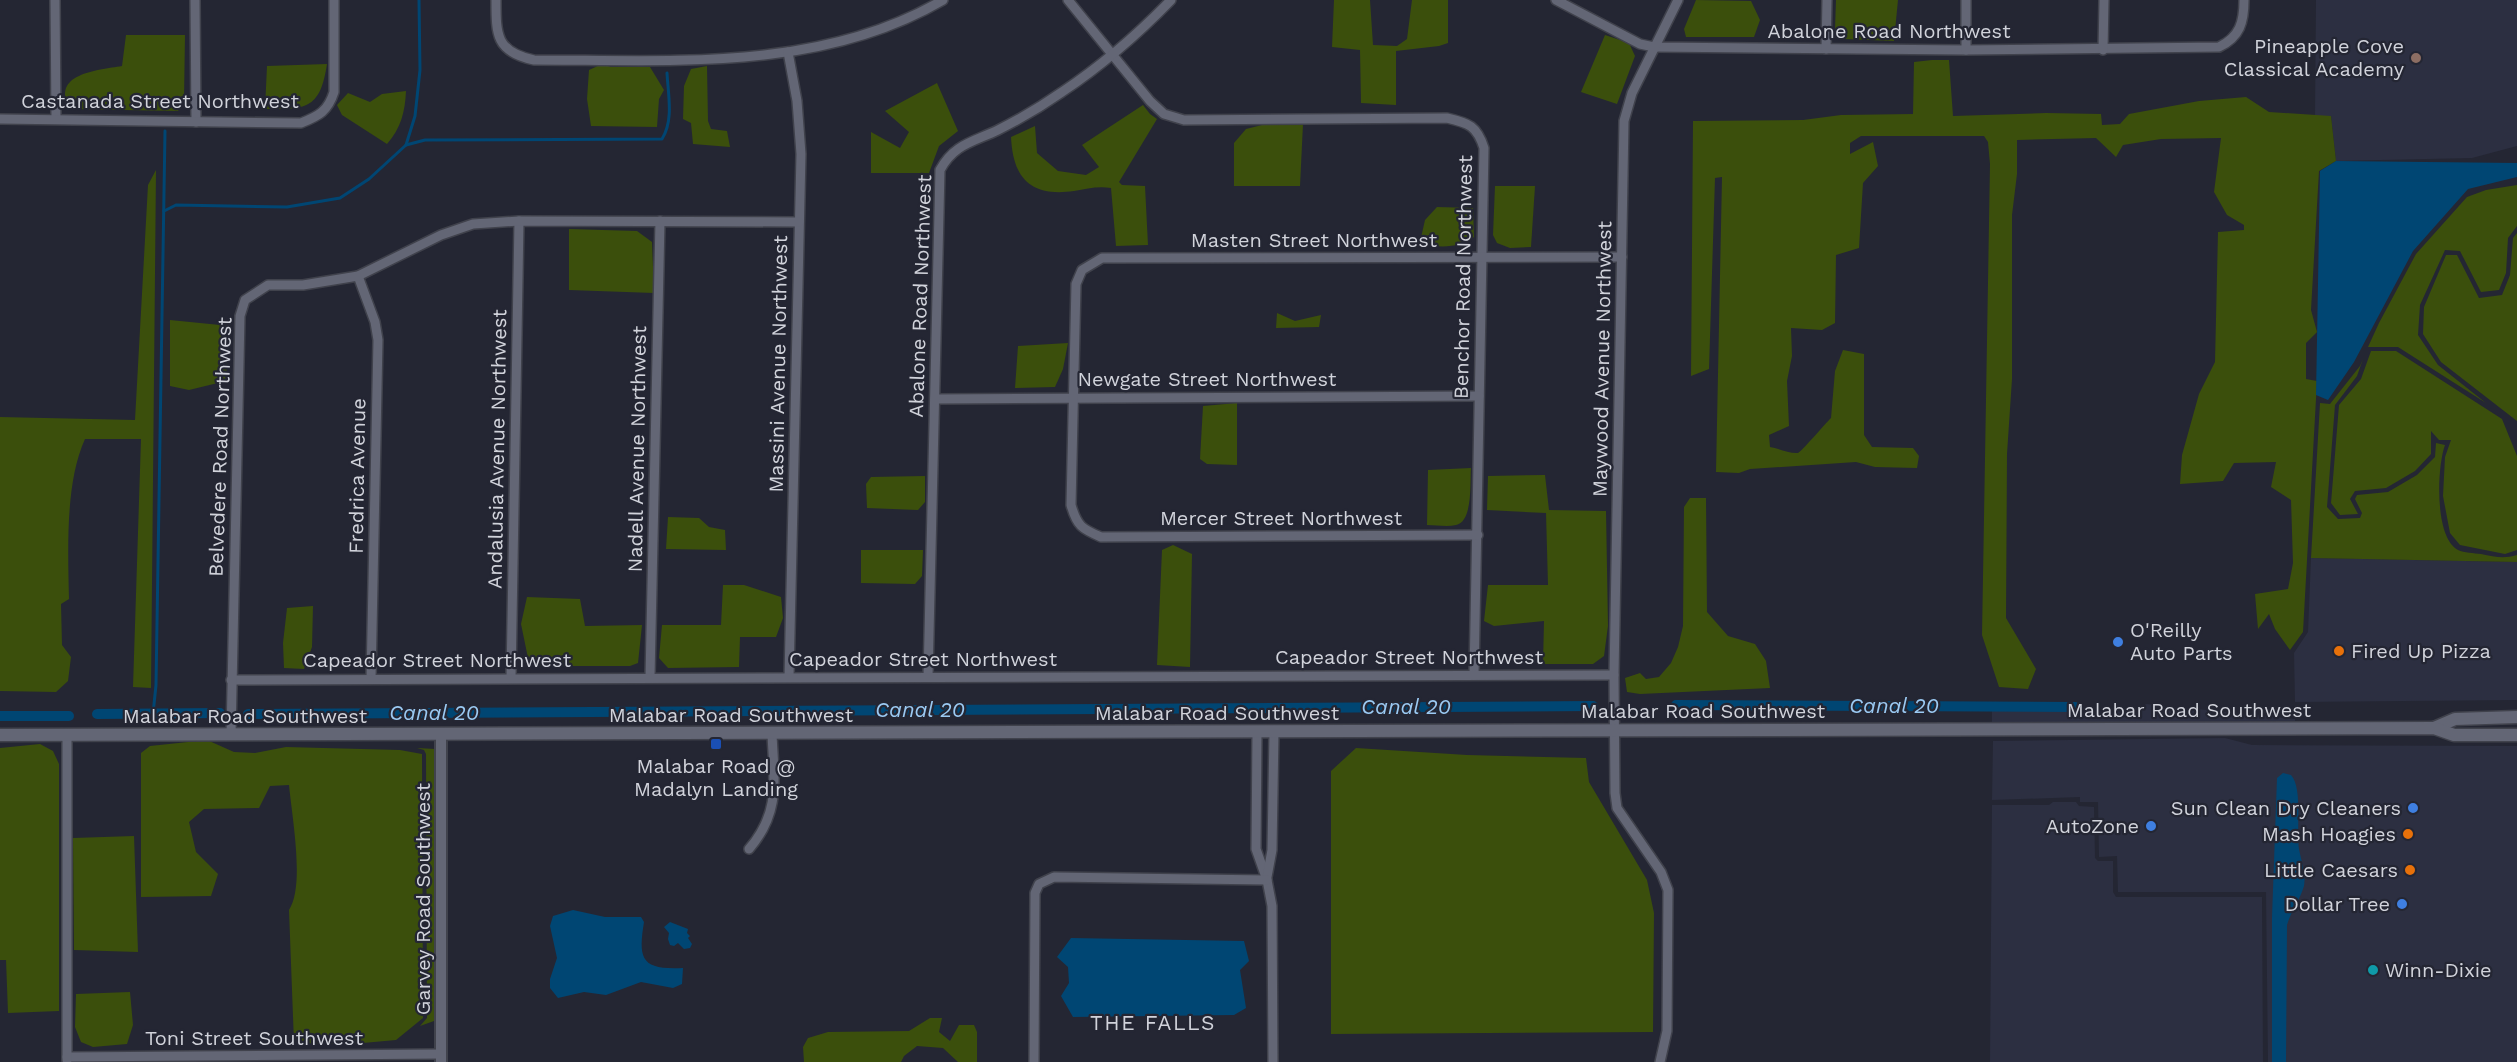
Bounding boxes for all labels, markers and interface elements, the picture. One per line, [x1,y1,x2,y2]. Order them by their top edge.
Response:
street label: Abalone Road Northwest [1767,19,2011,43]
place label: Pineapple Cove Classical Academy [2224,34,2405,81]
marker: Pineapple Cove Classical Academy [2409,51,2423,65]
street label: Castanada Street Northwest [21,89,299,113]
street label: Benchor Road Northwest [1449,154,1477,399]
street label: Abalone Road Northwest [904,173,936,418]
street label: Maywood Avenue Northwest [1588,220,1616,497]
street label: Masten Street Northwest [1191,228,1438,252]
street label: Massini Avenue Northwest [764,234,792,493]
street label: Andalusia Avenue Northwest [483,308,511,589]
street label: Belvedere Road Northwest [203,316,237,577]
street label: Nadell Avenue Northwest [623,325,651,573]
street label: Newgate Street Northwest [1078,367,1337,391]
street label: Fredrica Avenue [344,398,370,554]
street label: Mercer Street Northwest [1160,506,1403,530]
place label: O'Reilly Auto Parts [2130,618,2233,665]
marker: O'Reilly Auto Parts [2111,635,2125,649]
place label: Fired Up Pizza [2351,639,2491,663]
marker: Fired Up Pizza [2332,644,2346,658]
street label: Capeador Street Northwest [1275,645,1544,669]
street label: Capeador Street Northwest [789,647,1058,671]
street label: Capeador Street Northwest [303,648,572,672]
water label: Canal 20 [1849,693,1939,718]
water label: Canal 20 [1361,694,1451,719]
water label: Canal 20 [875,697,965,722]
street label: Malabar Road Southwest [2067,698,2312,722]
street label: Malabar Road Southwest [1581,699,1826,723]
water label: Canal 20 [389,700,479,725]
street label: Malabar Road Southwest [1095,701,1340,725]
street label: Malabar Road Southwest [609,703,854,727]
street label: Malabar Road Southwest [123,704,368,728]
marker: Malabar Road @ Madalyn Landing [709,737,723,751]
place label: Malabar Road @ Madalyn Landing [634,754,798,801]
street label: Garvey Road Southwest [411,782,435,1015]
place label: Sun Clean Dry Cleaners [2171,796,2401,820]
marker: Sun Clean Dry Cleaners [2406,801,2420,815]
place label: AutoZone [2046,814,2139,838]
marker: AutoZone [2144,819,2158,833]
place label: Mash Hoagies [2262,822,2396,846]
marker: Mash Hoagies [2401,827,2415,841]
place label: Little Caesars [2264,858,2398,882]
marker: Little Caesars [2403,863,2417,877]
place label: Dollar Tree [2284,892,2390,916]
marker: Dollar Tree [2395,897,2409,911]
place label: Winn-Dixie [2385,958,2492,982]
marker: Winn-Dixie [2366,963,2380,977]
district label: THE FALLS [1090,1010,1216,1035]
street label: Toni Street Southwest [145,1026,364,1050]

